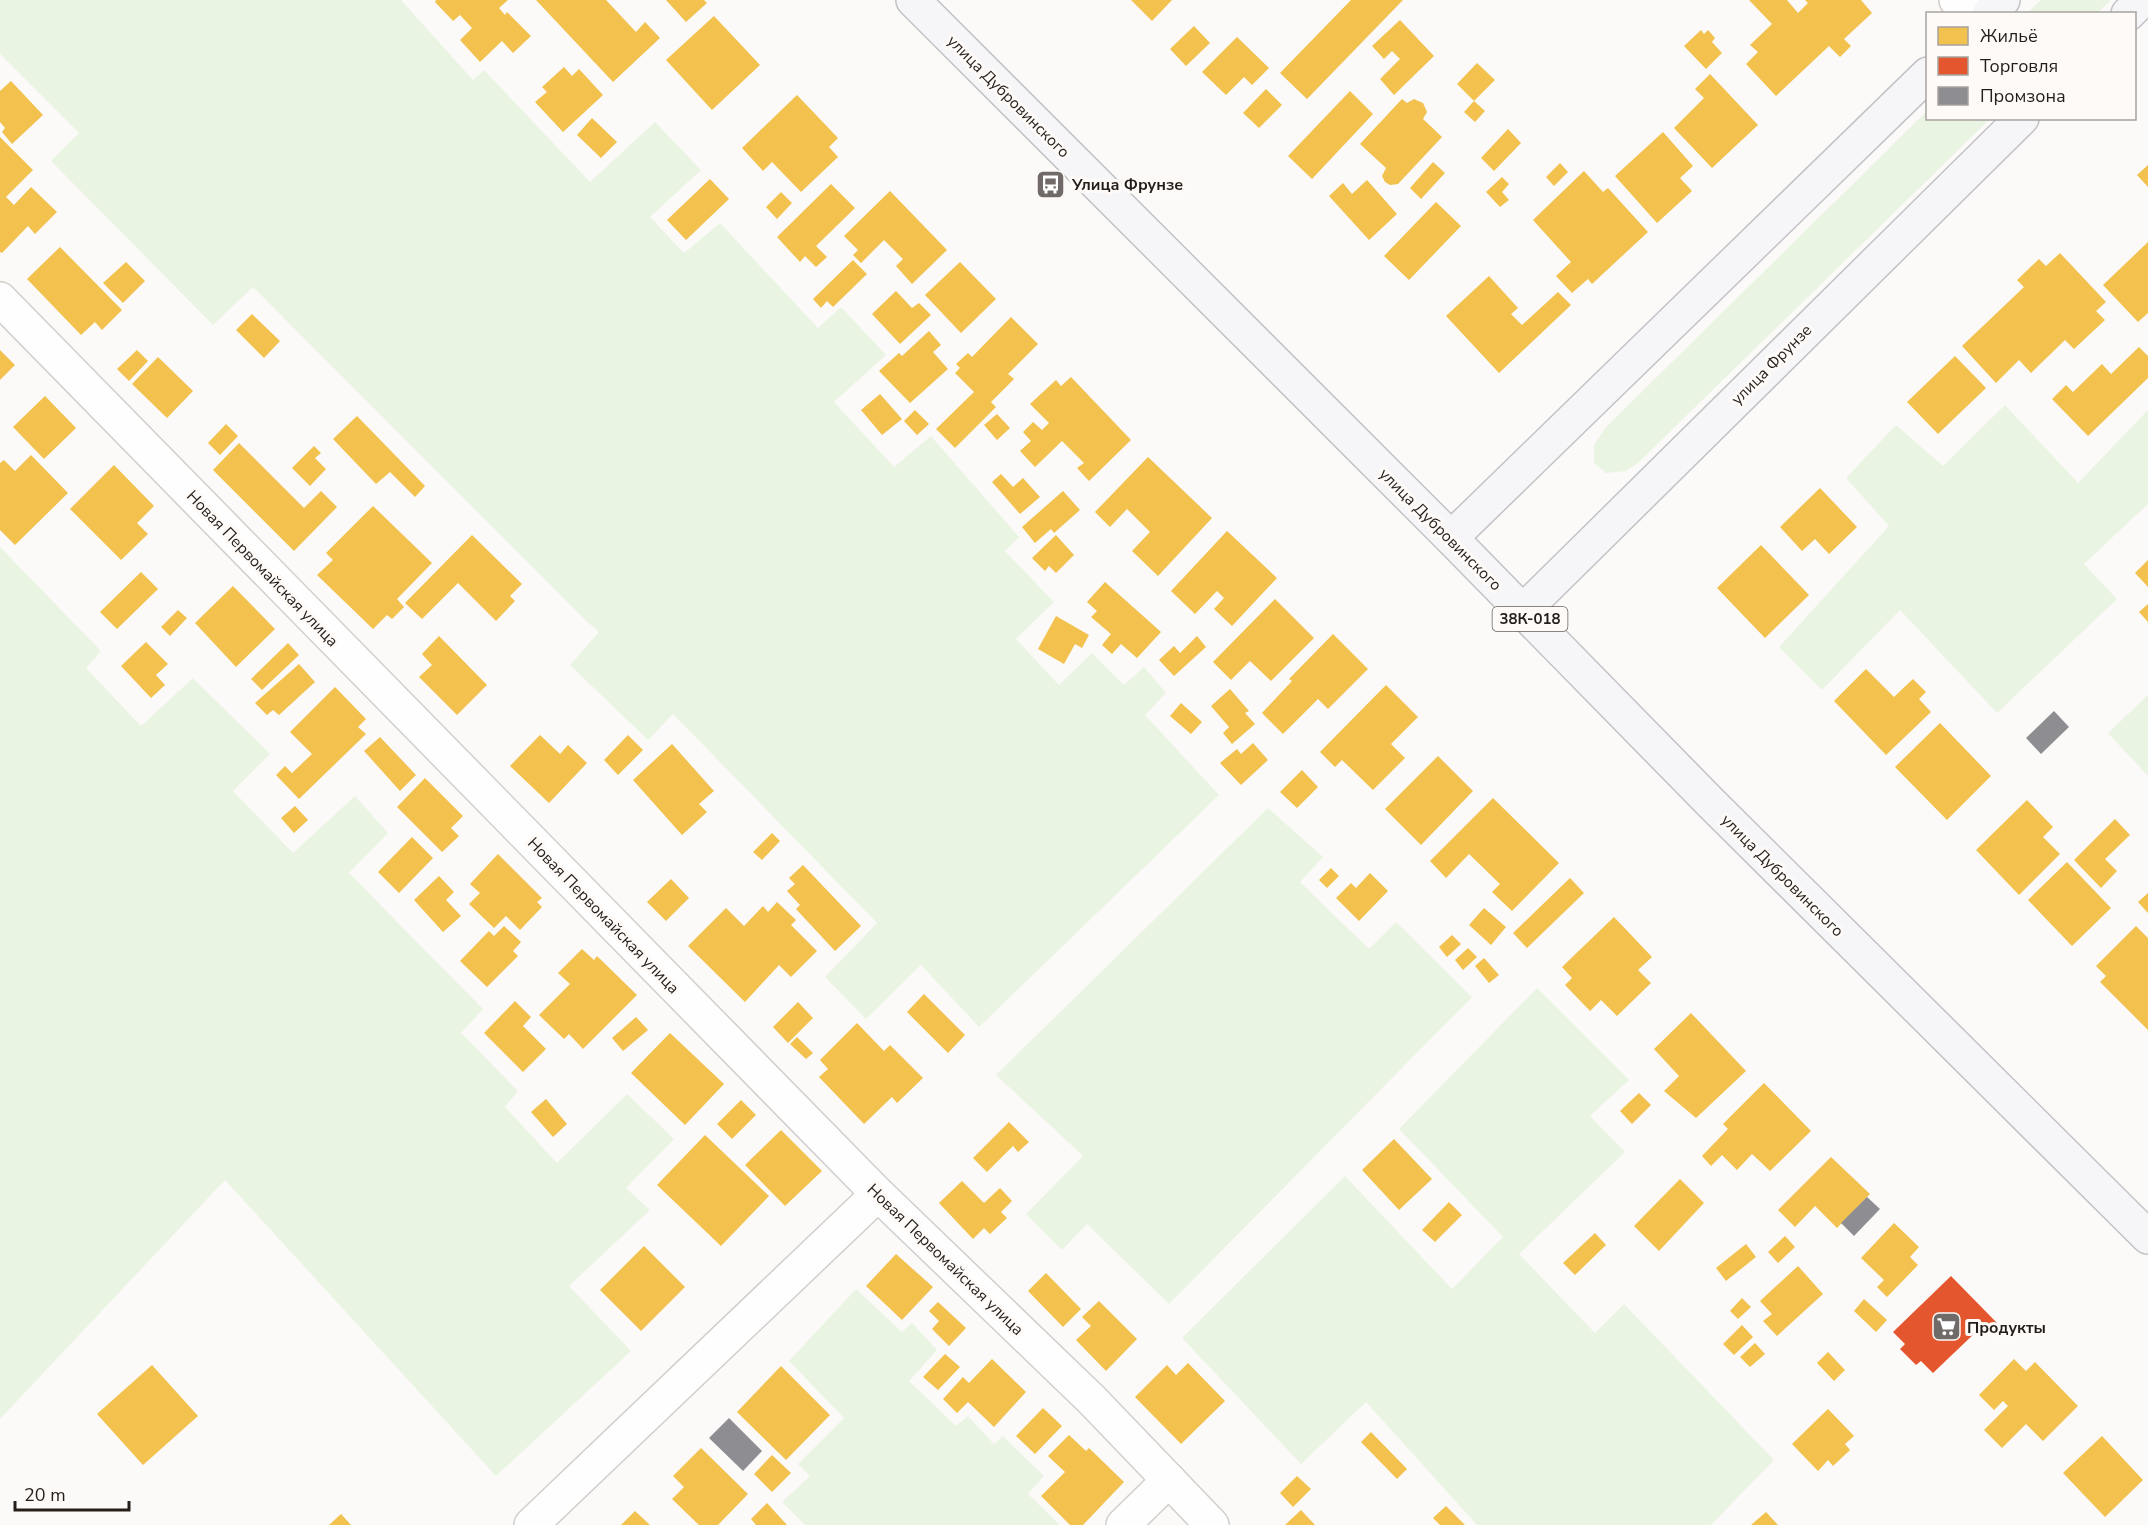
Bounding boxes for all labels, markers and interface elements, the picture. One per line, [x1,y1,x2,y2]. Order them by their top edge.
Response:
legend [1926,12,2136,120]
text: Жильё [1980,24,2038,48]
street label: улица Дубровинского [942,30,1075,163]
text: Торговля [1980,54,2058,78]
text: Промзона [1980,84,2066,108]
bus stop icon: Улица Фрунзе [1035,168,1067,200]
place label: Улица Фрунзе [1071,174,1183,196]
street label: улица Фрунзе [1726,319,1817,410]
street label: улица Дубровинского [1374,463,1507,596]
street label: Новая Первомайская улица [181,486,343,652]
road number: 38К-018 [1492,607,1568,631]
street label: улица Дубровинского [1716,809,1849,942]
street label: Новая Первомайская улица [522,833,684,999]
street label: Новая Первомайская улица [862,1179,1028,1341]
supermarket icon: Продукты [1930,1311,1962,1343]
place label: Продукты [1967,1317,2046,1339]
scale bar [15,1474,129,1512]
text: 20 m [24,1483,66,1507]

